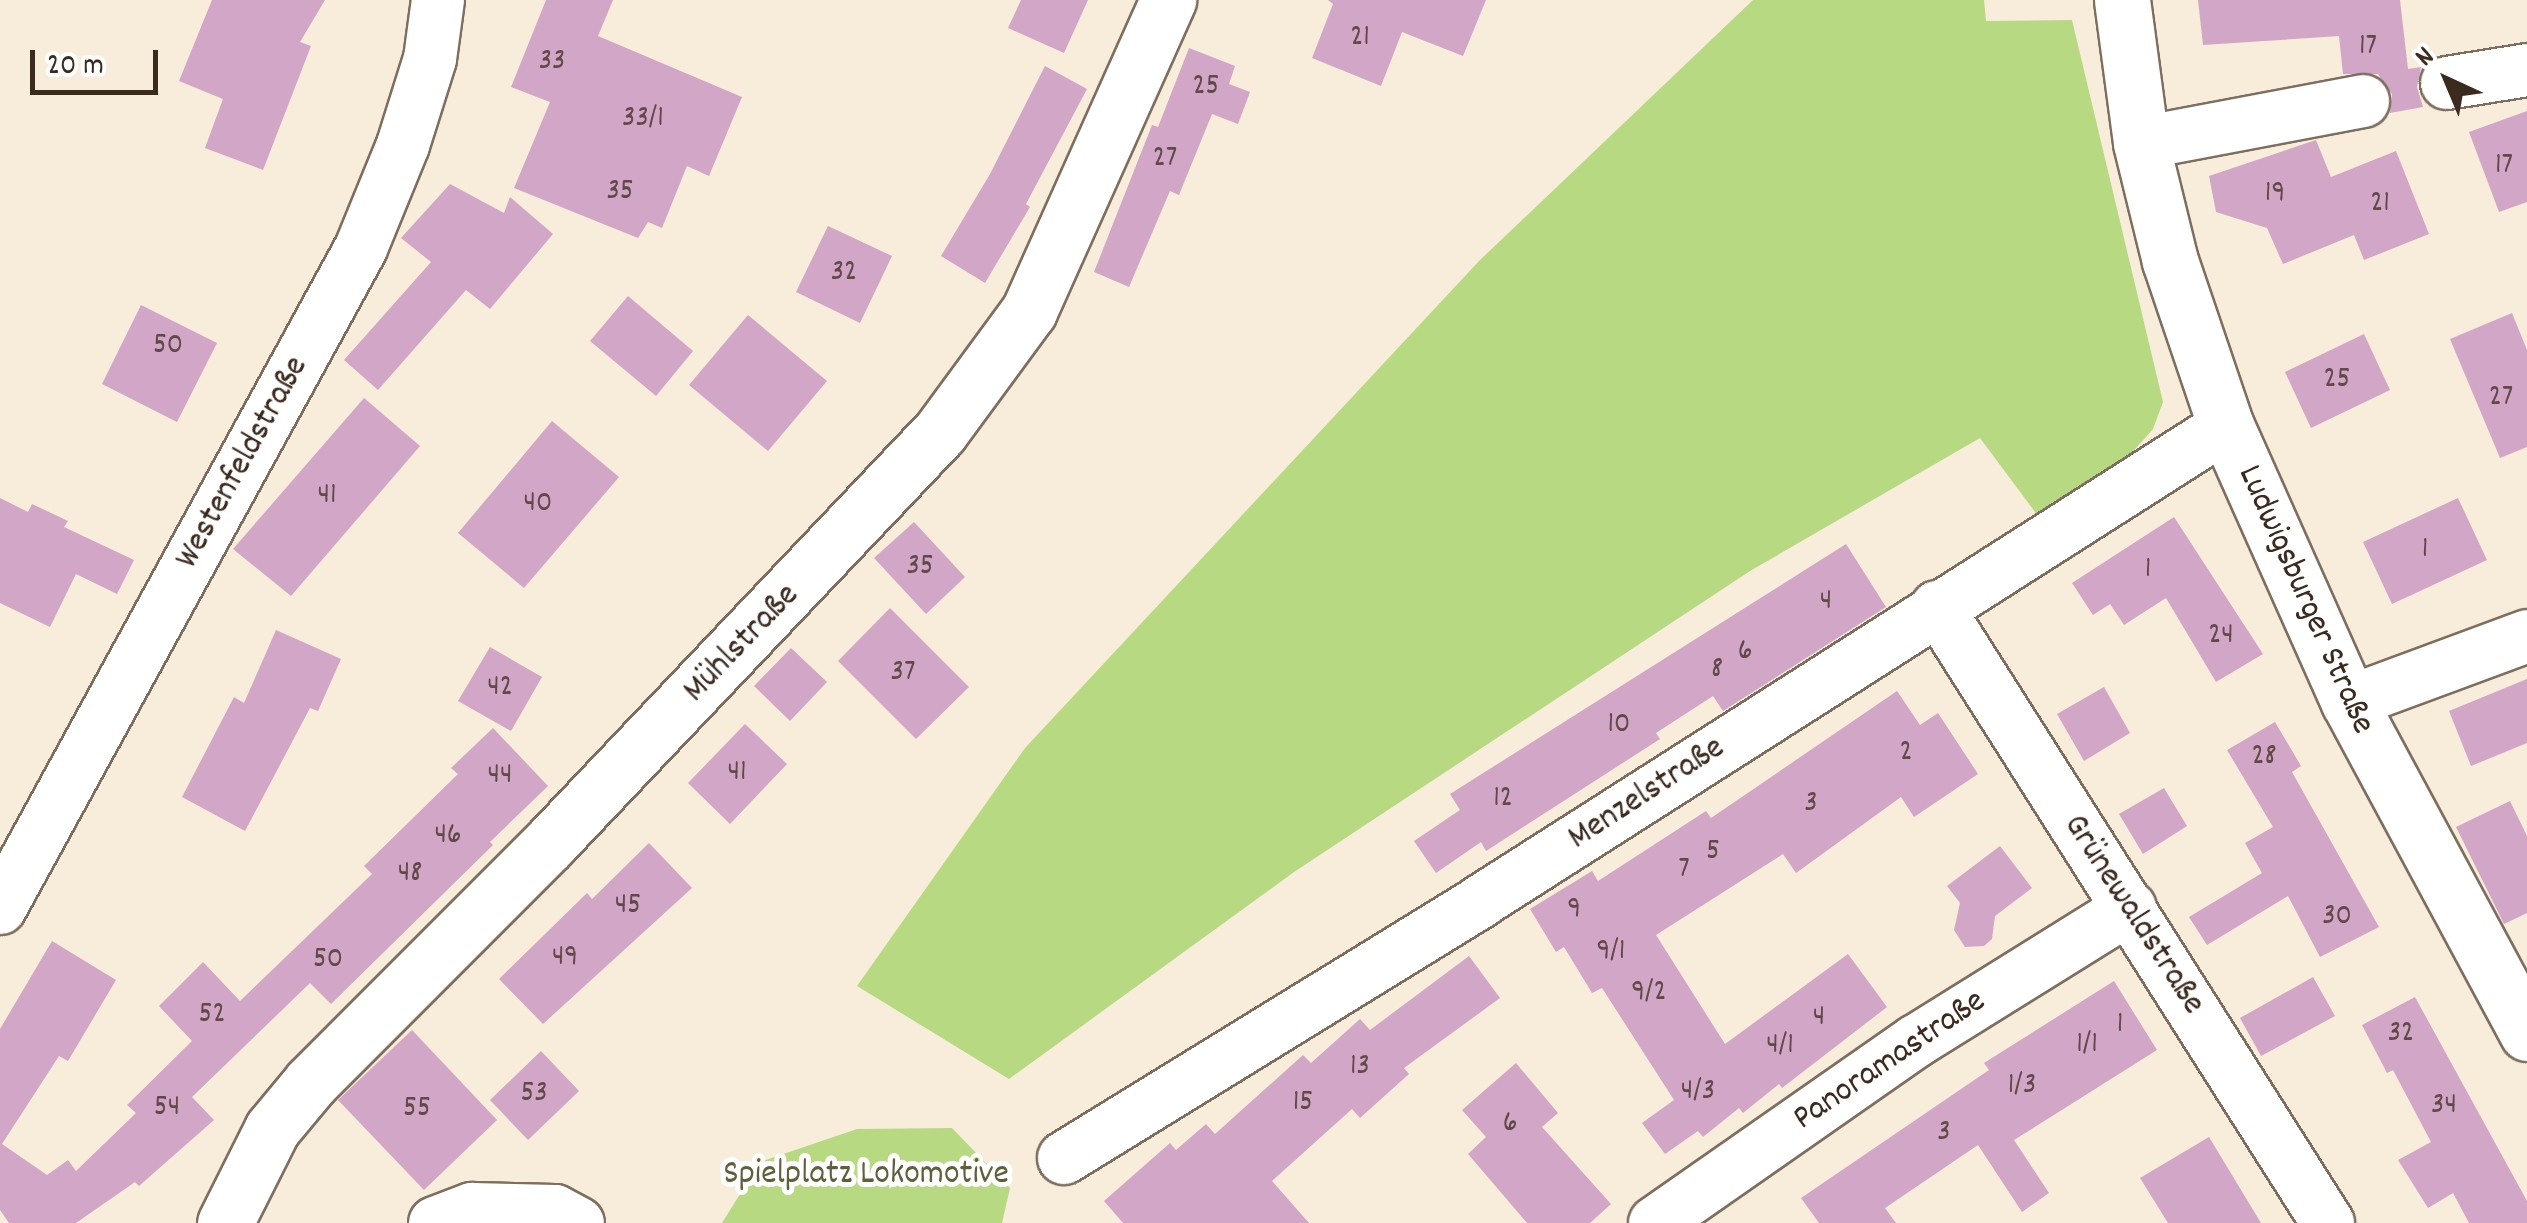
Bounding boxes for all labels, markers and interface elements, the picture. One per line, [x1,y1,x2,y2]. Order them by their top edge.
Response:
house number: 21 [1350,21,1370,57]
scale bar [35,30,162,92]
house number: 17 [2359,30,2377,66]
north arrow [2397,30,2497,130]
text: N [2407,39,2445,78]
house number: 33 [539,45,565,81]
text: 20 m [47,46,104,89]
house number: 25 [1193,70,1219,106]
house number: 33/1 [622,102,664,138]
house number: 27 [1153,142,1177,178]
house number: 17 [2495,149,2513,185]
house number: 35 [606,175,634,211]
house number: 19 [2265,177,2285,213]
house number: 21 [2370,187,2390,223]
house number: 32 [831,256,857,292]
house number: 50 [153,329,183,365]
street label: Westenfeldstraße [167,350,319,576]
house number: 25 [2324,363,2350,399]
house number: 27 [2489,381,2513,417]
street label: Ludwigsburger Straße [2227,459,2383,741]
house number: 41 [317,479,337,515]
house number: 40 [524,487,552,523]
house number: 1 [2422,533,2428,569]
house number: 35 [906,550,934,586]
house number: 1 [2145,553,2151,589]
street label: Mühlstraße [675,576,809,712]
house number: 4 [1820,585,1832,621]
house number: 24 [2208,619,2234,655]
house number: 6 [1738,635,1752,671]
house number: 8 [1711,653,1723,689]
house number: 37 [891,656,915,692]
house number: 42 [487,671,513,707]
house number: 10 [1608,708,1630,744]
street label: Menzelstraße [1561,728,1733,860]
house number: 2 [1899,736,1913,772]
house number: 28 [2251,740,2277,776]
house number: 41 [727,756,747,792]
house number: 44 [488,759,512,795]
house number: 12 [1493,782,1513,818]
house number: 3 [1804,787,1818,823]
street label: Grünewaldstraße [2053,807,2213,1023]
house number: 46 [434,819,462,855]
house number: 5 [1706,835,1720,871]
house number: 7 [1678,853,1690,889]
house number: 48 [398,857,422,893]
house number: 45 [615,889,641,925]
house number: 9 [1567,893,1581,929]
house number: 30 [2322,900,2352,936]
house number: 9/1 [1597,935,1625,971]
house number: 49 [552,941,578,977]
house number: 50 [313,943,343,979]
house number: 9/2 [1631,976,1667,1012]
street label: Panoramastraße [1786,981,1994,1141]
house number: 52 [199,998,225,1034]
house number: 4 [1813,1001,1825,1037]
house number: 1 [2117,1008,2123,1044]
house number: 32 [2388,1017,2414,1053]
house number: 1/1 [2076,1028,2098,1064]
house number: 4/1 [1766,1029,1794,1065]
house number: 13 [1350,1050,1370,1086]
house number: 1/3 [2008,1069,2036,1105]
house number: 4/3 [1681,1075,1715,1111]
house number: 53 [520,1077,548,1113]
house number: 15 [1293,1086,1313,1122]
house number: 34 [2431,1089,2457,1125]
house number: 54 [154,1091,180,1127]
house number: 55 [403,1092,431,1128]
house number: 6 [1503,1107,1517,1143]
house number: 3 [1937,1116,1951,1152]
park label: Spielplatz Lokomotive [723,1154,1009,1196]

